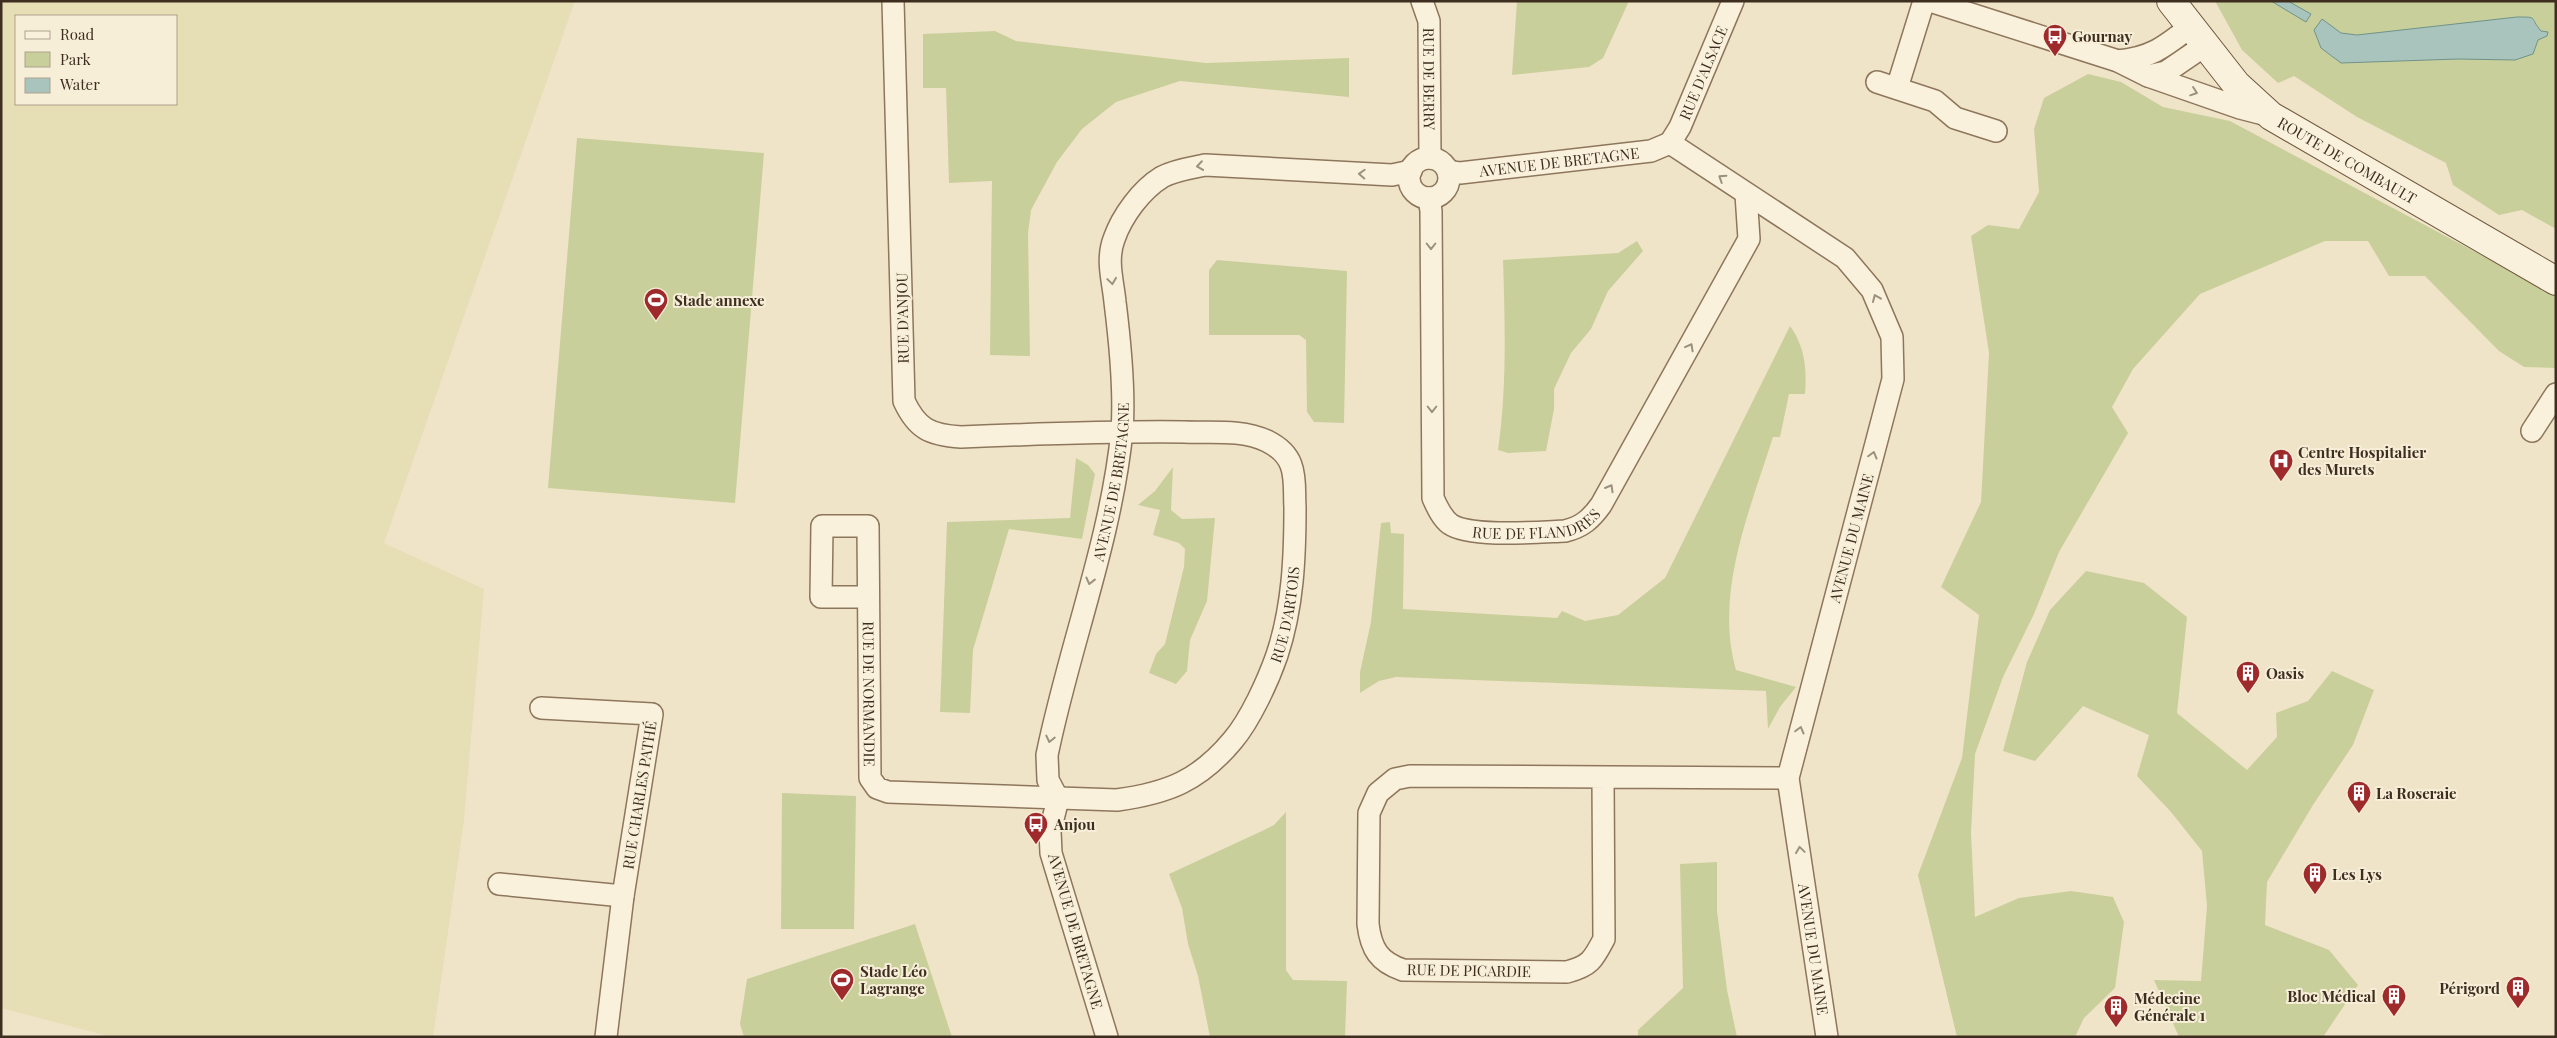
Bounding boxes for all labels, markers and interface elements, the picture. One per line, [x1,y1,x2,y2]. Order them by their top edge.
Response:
legend [15,15,178,105]
street label: RUE D'ALSACE [1674,22,1732,123]
bus stop icon: Gournay [2042,23,2068,57]
text: Road [60,24,94,44]
place label: Gournay [2072,26,2132,46]
street label: RUE DE BERRY [1419,28,1440,130]
text: Park [60,49,92,69]
text: Water [59,74,100,94]
one-way arrow [2189,86,2198,96]
street label: ROUTE DE COMBAULT [2274,112,2420,208]
street label: AVENUE DE BRETAGNE [1477,142,1640,181]
one-way arrow [1196,161,1205,171]
one-way arrow [1358,168,1366,179]
one-way arrow [1718,175,1728,184]
one-way arrow [1426,243,1436,251]
street label: RUE D'ANJOU [891,272,913,364]
one-way arrow [1106,277,1116,286]
sports icon: Stade annexe [643,287,669,321]
place label: Stade annexe [674,290,765,310]
one-way arrow [1871,294,1882,303]
one-way arrow [1684,343,1694,352]
street label: AVENUE DE BRETAGNE [1087,402,1133,564]
one-way arrow [1427,406,1437,413]
place label: Centre Hospitalier des Murets [2298,442,2426,479]
hospital icon: Centre Hospitalier des Murets [2268,448,2294,482]
one-way arrow [1867,450,1878,459]
street label: AVENUE DU MAINE [1824,471,1878,606]
one-way arrow [1604,485,1614,494]
street label: RUE DE FLANDRES [1471,504,1604,543]
street label: RUE D'ARTOIS [1265,566,1303,665]
one-way arrow [1085,577,1096,586]
street label: RUE DE NORMANDIE [859,621,880,767]
building icon: Oasis [2235,660,2261,694]
place label: Oasis [2266,663,2304,683]
street label: RUE CHARLES PATHÉ [617,719,661,871]
one-way arrow [1794,726,1805,735]
one-way arrow [1045,734,1056,743]
building icon: La Roseraie [2346,780,2372,814]
place label: La Roseraie [2376,783,2457,803]
bus stop icon: Anjou [1023,811,1049,845]
place label: Anjou [1053,814,1095,834]
one-way arrow [1795,846,1806,854]
street label: AVENUE DE BRETAGNE [1044,850,1108,1011]
building icon: Les Lys [2302,861,2328,895]
place label: Les Lys [2332,864,2382,884]
street label: AVENUE DU MAINE [1794,881,1834,1016]
street label: RUE DE PICARDIE [1407,959,1531,981]
place label: Stade Léo Lagrange [860,961,927,998]
sports icon: Stade Léo Lagrange [829,967,855,1001]
building icon: Périgord [2505,975,2531,1009]
place label: Périgord [2439,978,2500,998]
building icon: Bloc Médical [2381,983,2407,1017]
place label: Bloc Médical [2287,986,2376,1006]
place label: Médecine Générale 1 [2134,988,2206,1025]
building icon: Médecine Générale 1 [2103,994,2129,1028]

